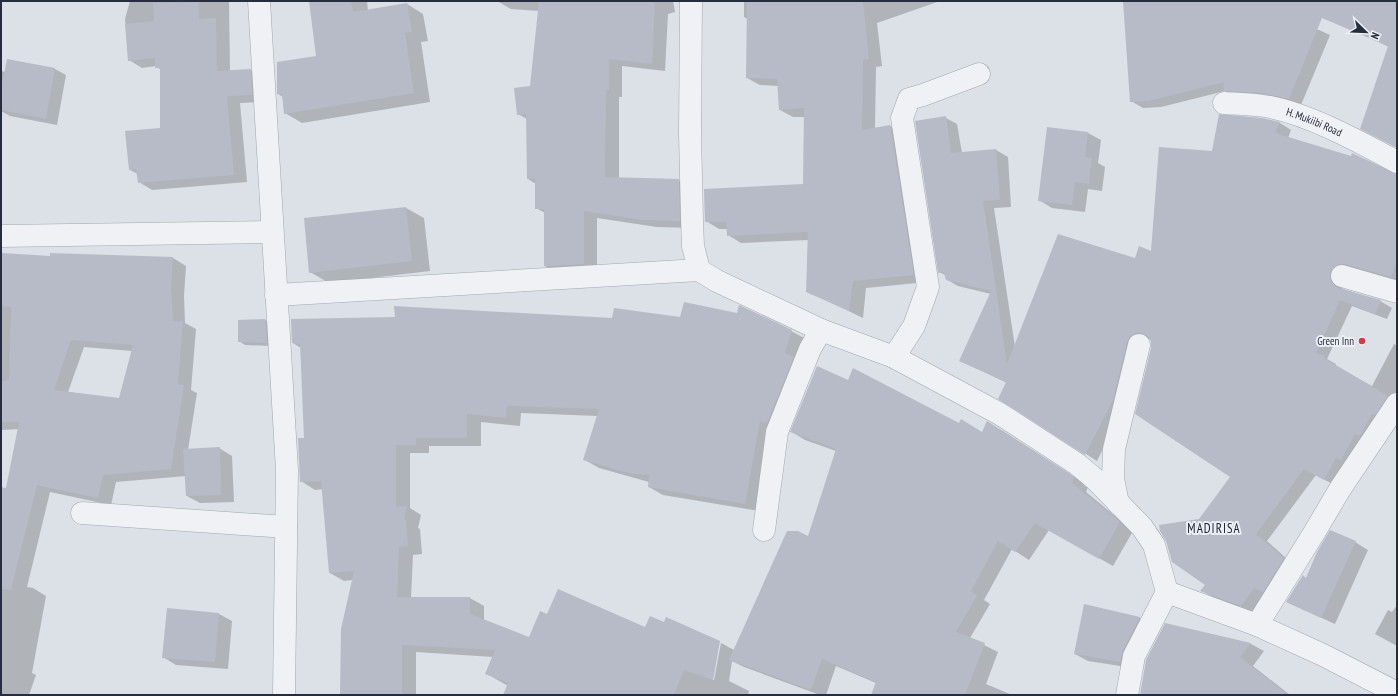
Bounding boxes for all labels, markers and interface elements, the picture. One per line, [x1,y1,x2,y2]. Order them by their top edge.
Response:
north arrow [1346,12,1386,52]
text: N [1368,30,1383,41]
street label: H. Mukiibi Road [1285,105,1345,140]
place label: Green Inn [1317,334,1354,348]
marker: Green Inn [1357,336,1367,346]
district label: MADIRISA [1187,520,1241,537]

